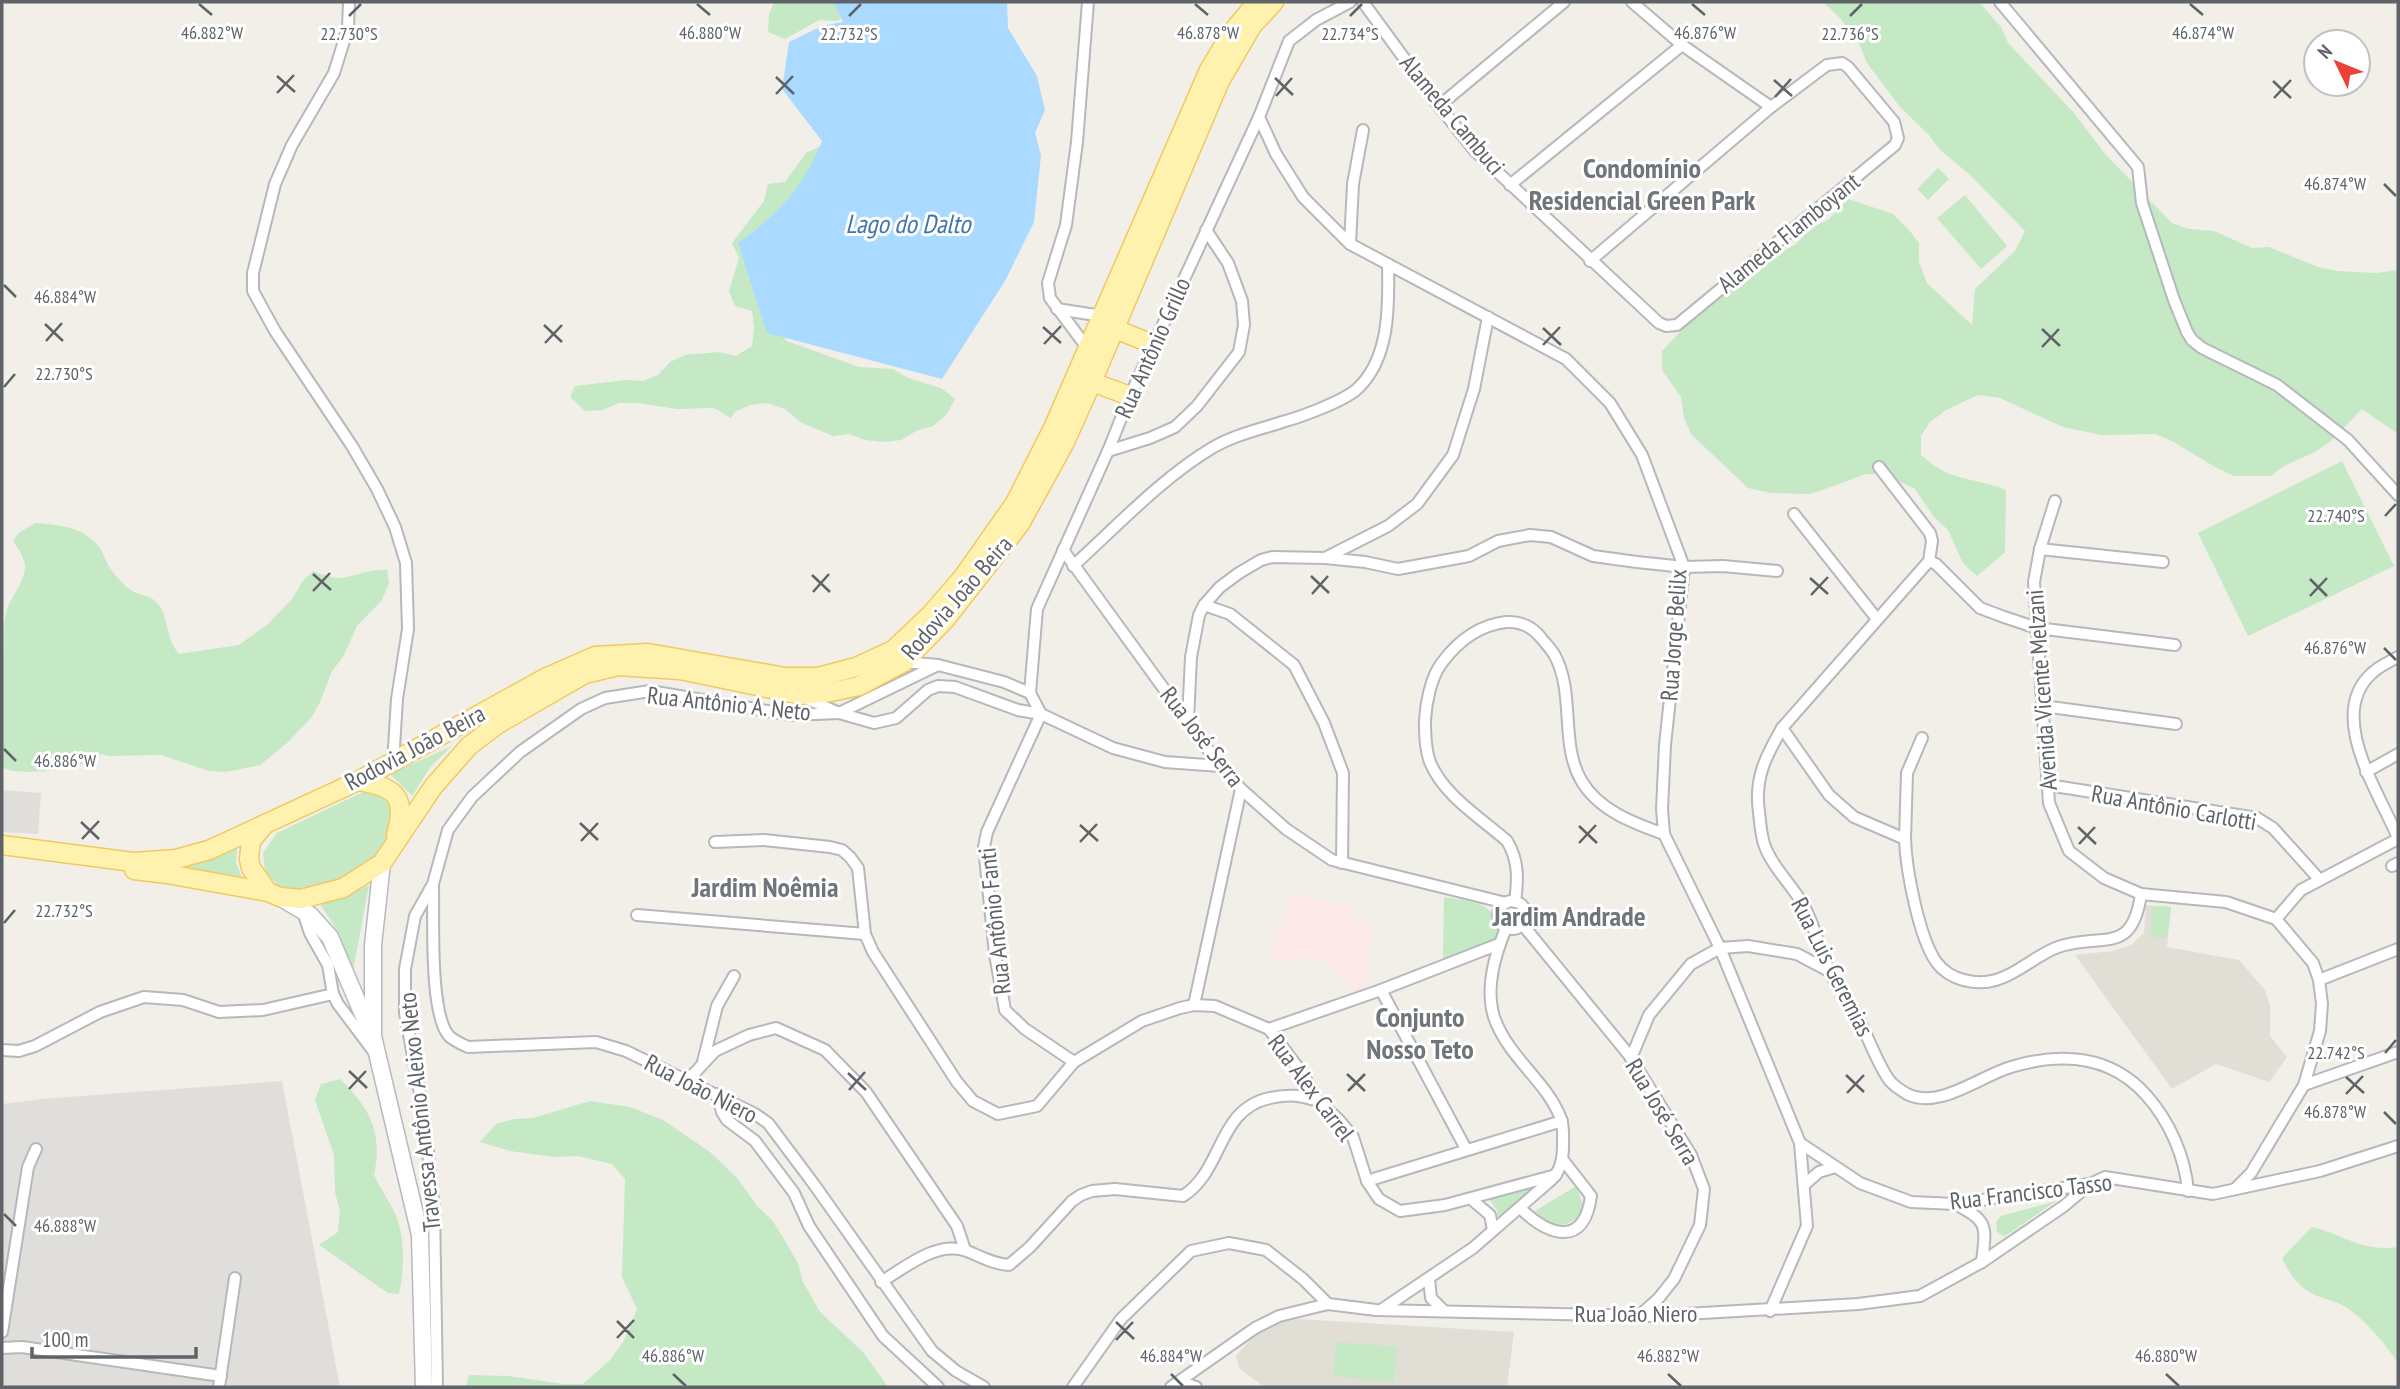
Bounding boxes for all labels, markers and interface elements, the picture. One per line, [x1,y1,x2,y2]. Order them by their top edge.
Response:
text: 46.882°W [181,21,243,44]
text: 46.880°W [679,21,741,44]
text: 46.878°W [1177,21,1239,44]
text: 46.876°W [1674,21,1736,44]
text: 46.874°W [2172,21,2234,44]
text: 22.730°S [320,22,378,45]
text: 22.732°S [820,22,878,45]
text: 22.734°S [1321,22,1379,45]
text: 22.736°S [1821,22,1879,45]
north arrow [2302,28,2372,98]
text: N [2312,39,2337,63]
street label: Alameda Cambuci [1393,48,1512,181]
district label: Condomínio Residencial Green Park [1529,149,1756,218]
street label: Alameda Flamboyant [1711,166,1866,299]
text: 46.874°W [2304,172,2366,195]
water label: Lago do Dalto [845,207,972,240]
street label: Rua Antônio Grillo [1108,273,1197,423]
text: 46.884°W [34,285,96,308]
text: 22.730°S [35,362,93,385]
text: 22.740°S [2307,504,2365,527]
street label: Rodovia João Beira [894,529,1019,666]
street label: Rua Jorge Belilx [1653,568,1694,702]
street label: Avenida Vicente Melzani [2019,589,2064,791]
text: 46.876°W [2304,636,2366,659]
street label: Rua Antônio A. Neto [646,679,812,728]
street label: Rua José Serra [1154,680,1251,793]
street label: Rodovia João Beira [339,698,490,798]
text: 46.886°W [34,749,96,772]
street label: Rua Antônio Carlotti [2089,778,2259,837]
street label: Rua Antônio Fanti [971,846,1018,996]
district label: Jardim Noêmia [691,868,838,905]
street label: Rua Luis Geremias [1784,892,1881,1041]
district label: Jardim Andrade [1491,897,1646,934]
text: 22.732°S [35,899,93,922]
street label: Travessa Antônio Aleixo Neto [392,991,447,1233]
district label: Conjunto Nosso Teto [1366,998,1474,1067]
street label: Rua Alex Carrel [1261,1028,1362,1148]
text: 22.742°S [2307,1041,2365,1064]
street label: Rua João Niero [639,1047,763,1130]
street label: Rua José Serra [1619,1053,1706,1171]
text: 46.878°W [2304,1100,2366,1123]
street label: Rua Francisco Tasso [1948,1166,2114,1217]
text: 46.888°W [34,1214,96,1237]
street label: Rua João Niero [1575,1298,1697,1329]
scale bar [32,1316,196,1360]
text: 100 m [42,1326,88,1353]
text: 46.886°W [642,1344,704,1367]
text: 46.884°W [1140,1344,1202,1367]
text: 46.882°W [1637,1344,1699,1367]
text: 46.880°W [2135,1344,2197,1367]

